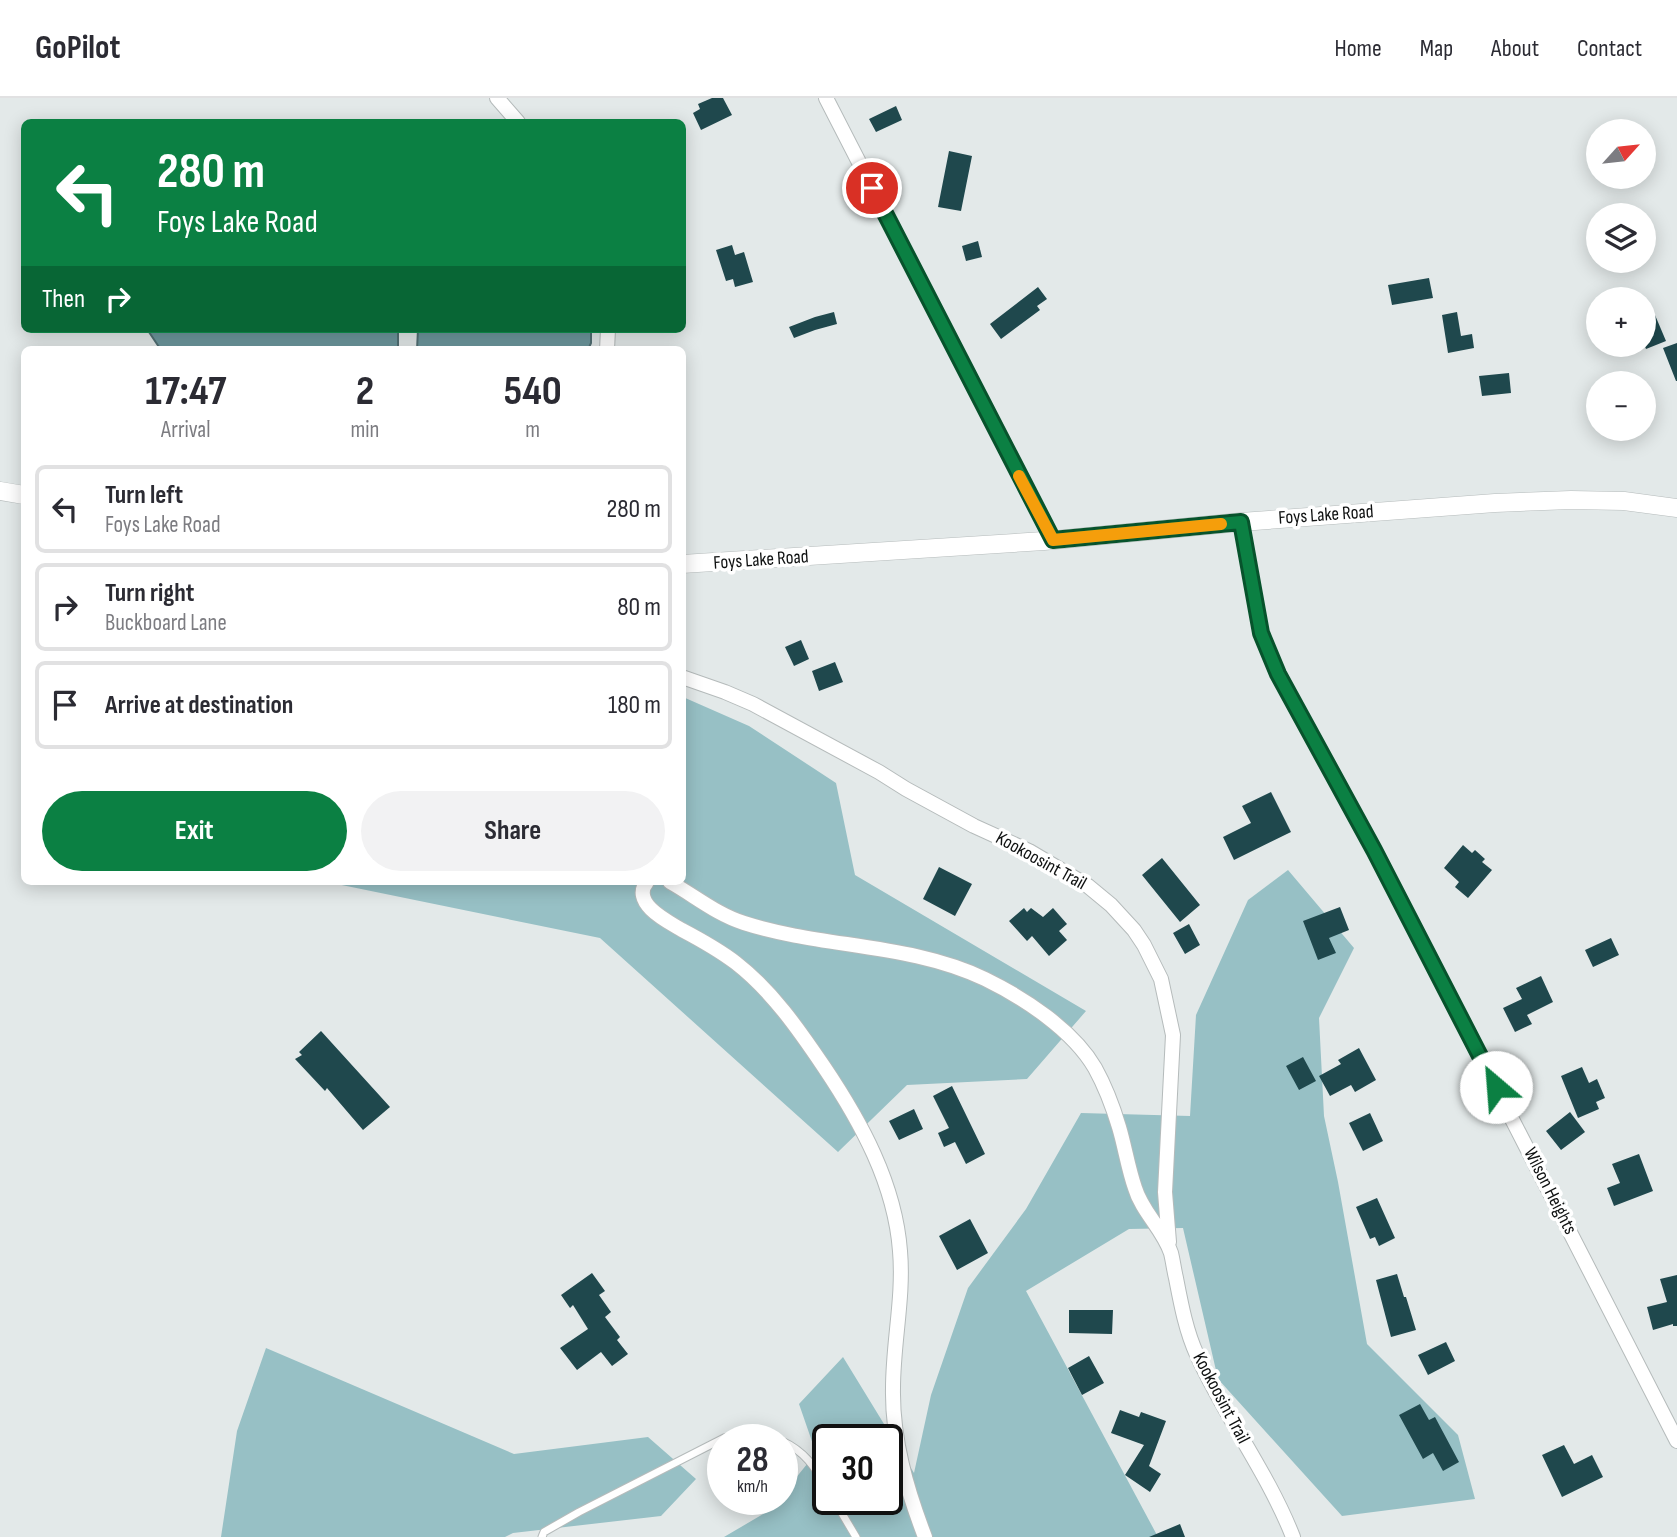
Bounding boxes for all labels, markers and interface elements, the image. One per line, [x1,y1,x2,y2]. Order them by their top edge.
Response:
text: GoPilot [35,28,120,68]
text: Home [1334,34,1382,63]
text: Map [1420,34,1453,63]
text: About [1491,34,1539,63]
text: Contact [1577,34,1642,63]
north arrow [1586,119,1656,189]
map controls [1586,119,1656,441]
text: 280 m [157,143,265,202]
icon: left [42,147,133,238]
pin [842,158,902,218]
icon: arrive [853,169,891,207]
text: Foys Lake Road [157,203,318,242]
button: layers [1586,203,1656,273]
icon: right [99,280,137,318]
text: Then [42,284,85,315]
button: + [1586,287,1656,357]
text: 17:47 [145,366,226,417]
text: 2 [356,366,374,417]
text: 540 [504,366,562,417]
button: − [1586,371,1656,441]
text: Arrival [161,416,210,444]
text: min [351,416,379,444]
text: m [525,416,540,444]
text: Turn left [105,480,183,511]
icon: left [46,490,84,528]
text: 280 m [606,494,661,525]
street label: Foys Lake Road [1278,500,1374,530]
text: Foys Lake Road [105,511,221,539]
street label: Foys Lake Road [713,545,809,575]
text: Turn right [105,578,194,609]
icon: right [46,588,84,626]
text: 80 m [617,592,661,623]
text: Buckboard Lane [105,609,227,637]
icon: arrive [46,686,84,724]
text: Arrive at destination [105,690,293,721]
text: 180 m [608,690,661,721]
button: Exit [42,791,347,871]
button: Share [361,791,665,871]
street label: Kookoosint Trail [992,827,1090,895]
position arrow [1459,1050,1533,1124]
street label: Wilson Heights [1518,1144,1582,1238]
street label: Kookoosint Trail [1187,1348,1255,1448]
speed limit sign: 30 [812,1424,903,1515]
text: 28 [737,1439,768,1482]
text: km/h [737,1476,768,1497]

